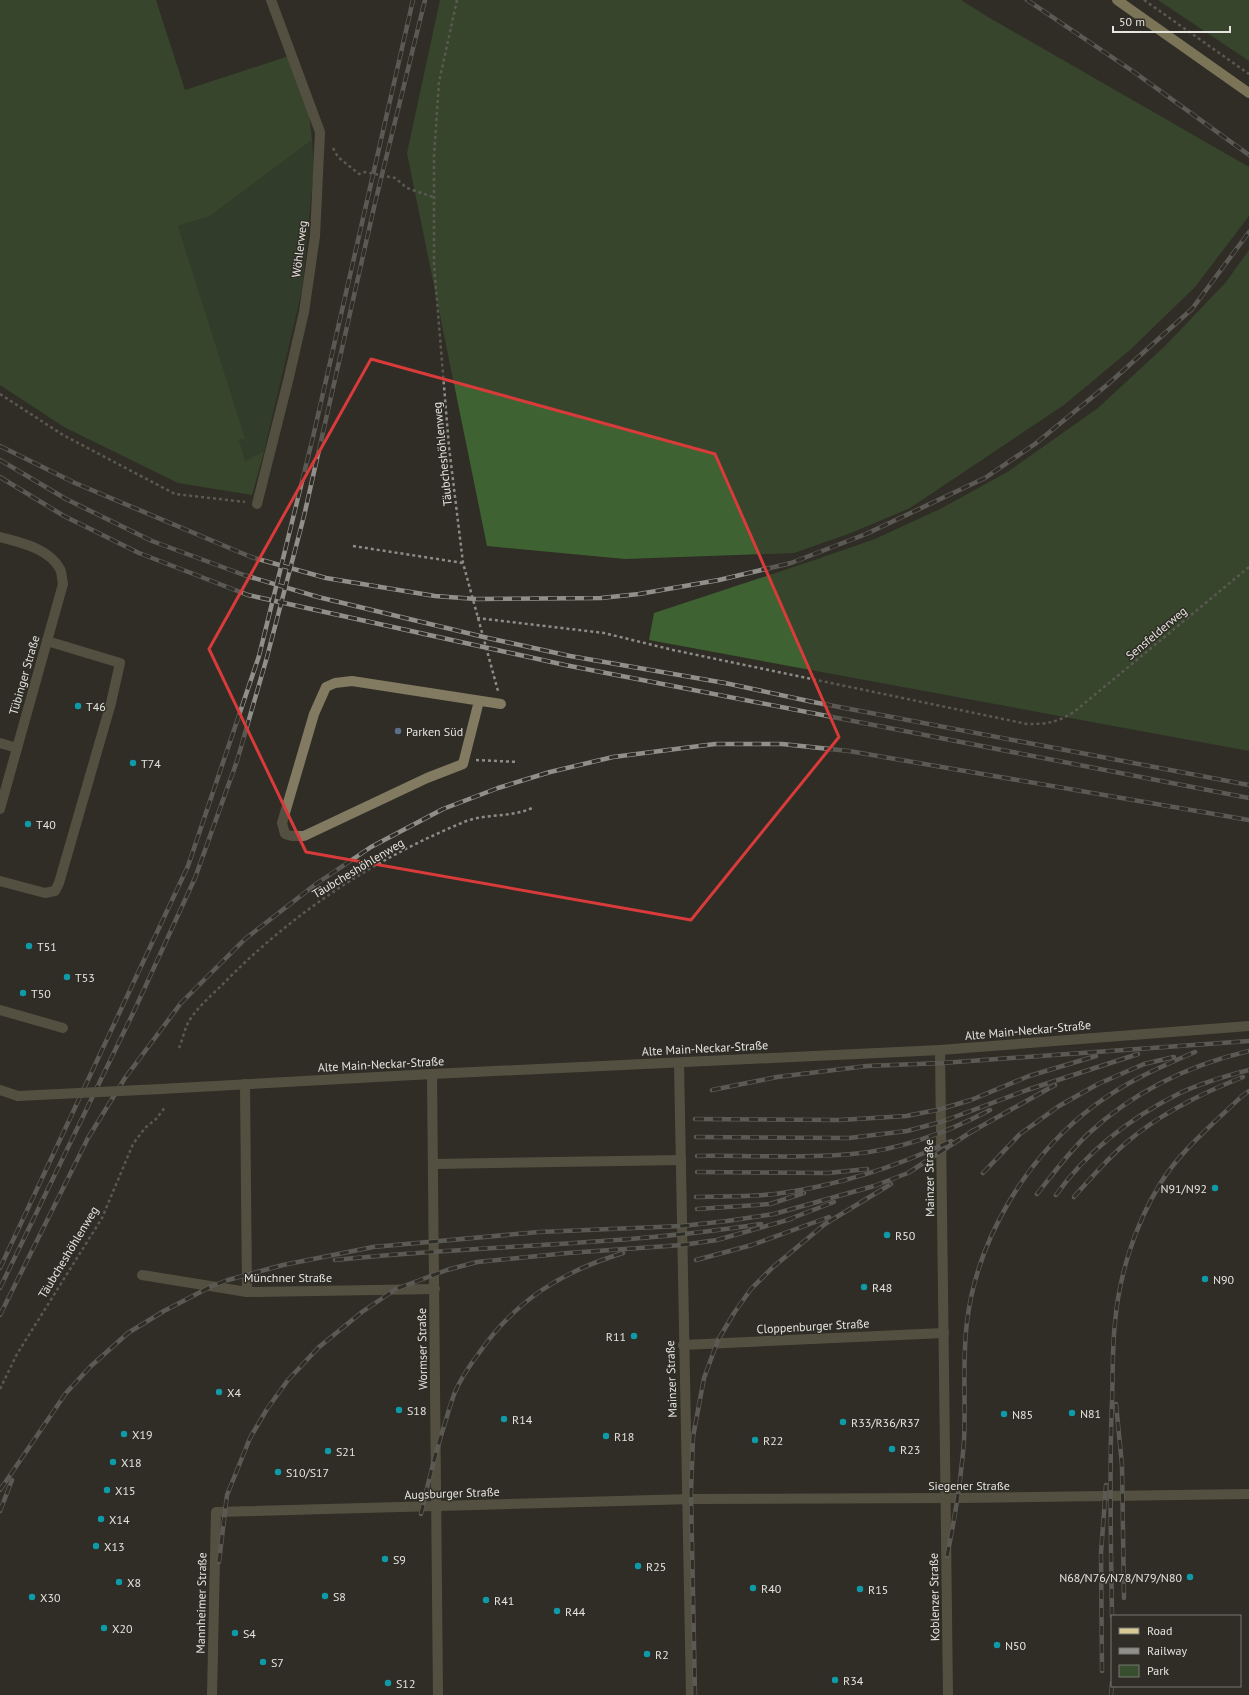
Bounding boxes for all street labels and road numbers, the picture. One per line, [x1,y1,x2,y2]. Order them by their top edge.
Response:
street label: Wöhlerweg [288,220,310,278]
street label: Täubcheshöhlenweg [429,401,455,507]
street label: Sensfelderweg [1122,603,1190,663]
street label: Tübinger Straße [5,634,43,716]
street label: Täubcheshöhlenweg [309,835,407,901]
street label: Alte Main-Neckar-Straße [964,1017,1092,1043]
street label: Alte Main-Neckar-Straße [641,1037,769,1059]
street label: Alte Main-Neckar-Straße [317,1053,445,1075]
street label: Mainzer Straße [921,1139,937,1217]
street label: Täubcheshöhlenweg [35,1203,101,1301]
street label: Münchner Straße [244,1270,332,1285]
street label: Wormser Straße [414,1308,430,1390]
street label: Cloppenburger Straße [756,1316,870,1336]
street label: Mainzer Straße [662,1340,680,1418]
street label: Siegener Straße [928,1478,1010,1493]
street label: Augsburger Straße [404,1484,500,1502]
street label: Mannheimer Straße [193,1552,209,1654]
street label: Koblenzer Straße [926,1553,942,1641]

